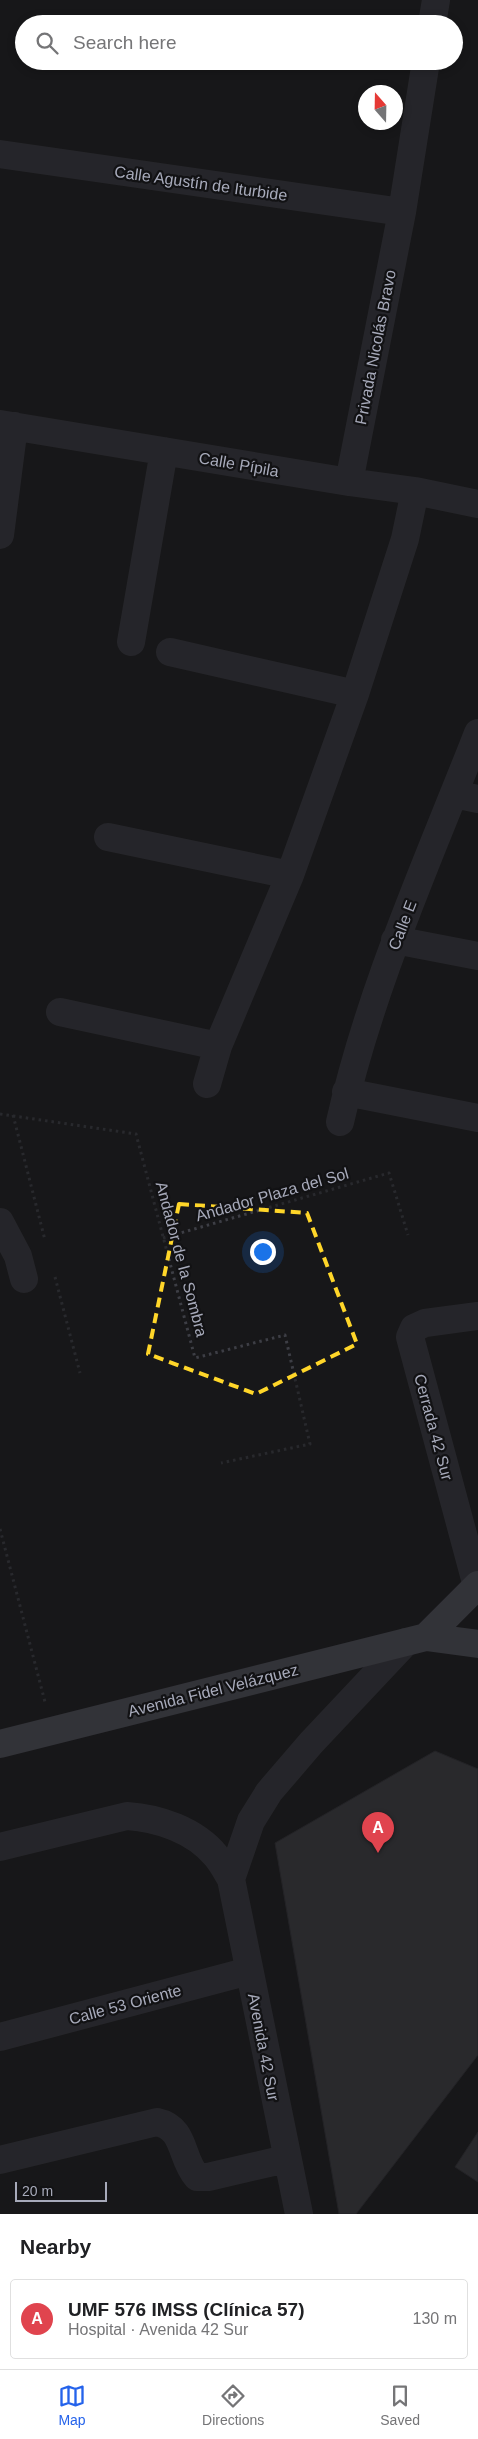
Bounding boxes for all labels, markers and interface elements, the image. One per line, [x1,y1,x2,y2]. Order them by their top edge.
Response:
search box [15,15,463,70]
icon: search [33,29,61,57]
text: Search here [73,32,177,53]
north arrow [358,85,403,130]
street label: Calle Agustín de Iturbide [113,163,289,204]
street label: Privada Nicolás Bravo [352,268,399,426]
street label: Calle Pípila [198,449,280,480]
street label: Calle E [385,898,420,952]
street label: Andador Plaza del Sol [194,1164,351,1224]
street label: Andador de la Sombra [153,1180,210,1339]
your location [250,1239,276,1265]
street label: Cerrada 42 Sur [411,1372,456,1483]
street label: Avenida Fidel Velázquez [126,1661,300,1720]
pin: A [362,1812,394,1853]
street label: Calle 53 Oriente [67,1981,183,2028]
street label: Avenida 42 Sur [245,1992,282,2103]
scale bar [15,2179,108,2202]
text: 20 m [22,2183,53,2199]
text: Nearby [20,2235,91,2258]
text: UMF 576 IMSS (Clínica 57) [68,2299,305,2320]
text: A [31,2310,43,2327]
text: 130 m [413,2310,457,2327]
text: Hospital · Avenida 42 Sur [68,2321,248,2338]
tab: Map [58,2382,86,2428]
tab: Directions [202,2382,264,2428]
tab: Saved [380,2382,420,2428]

